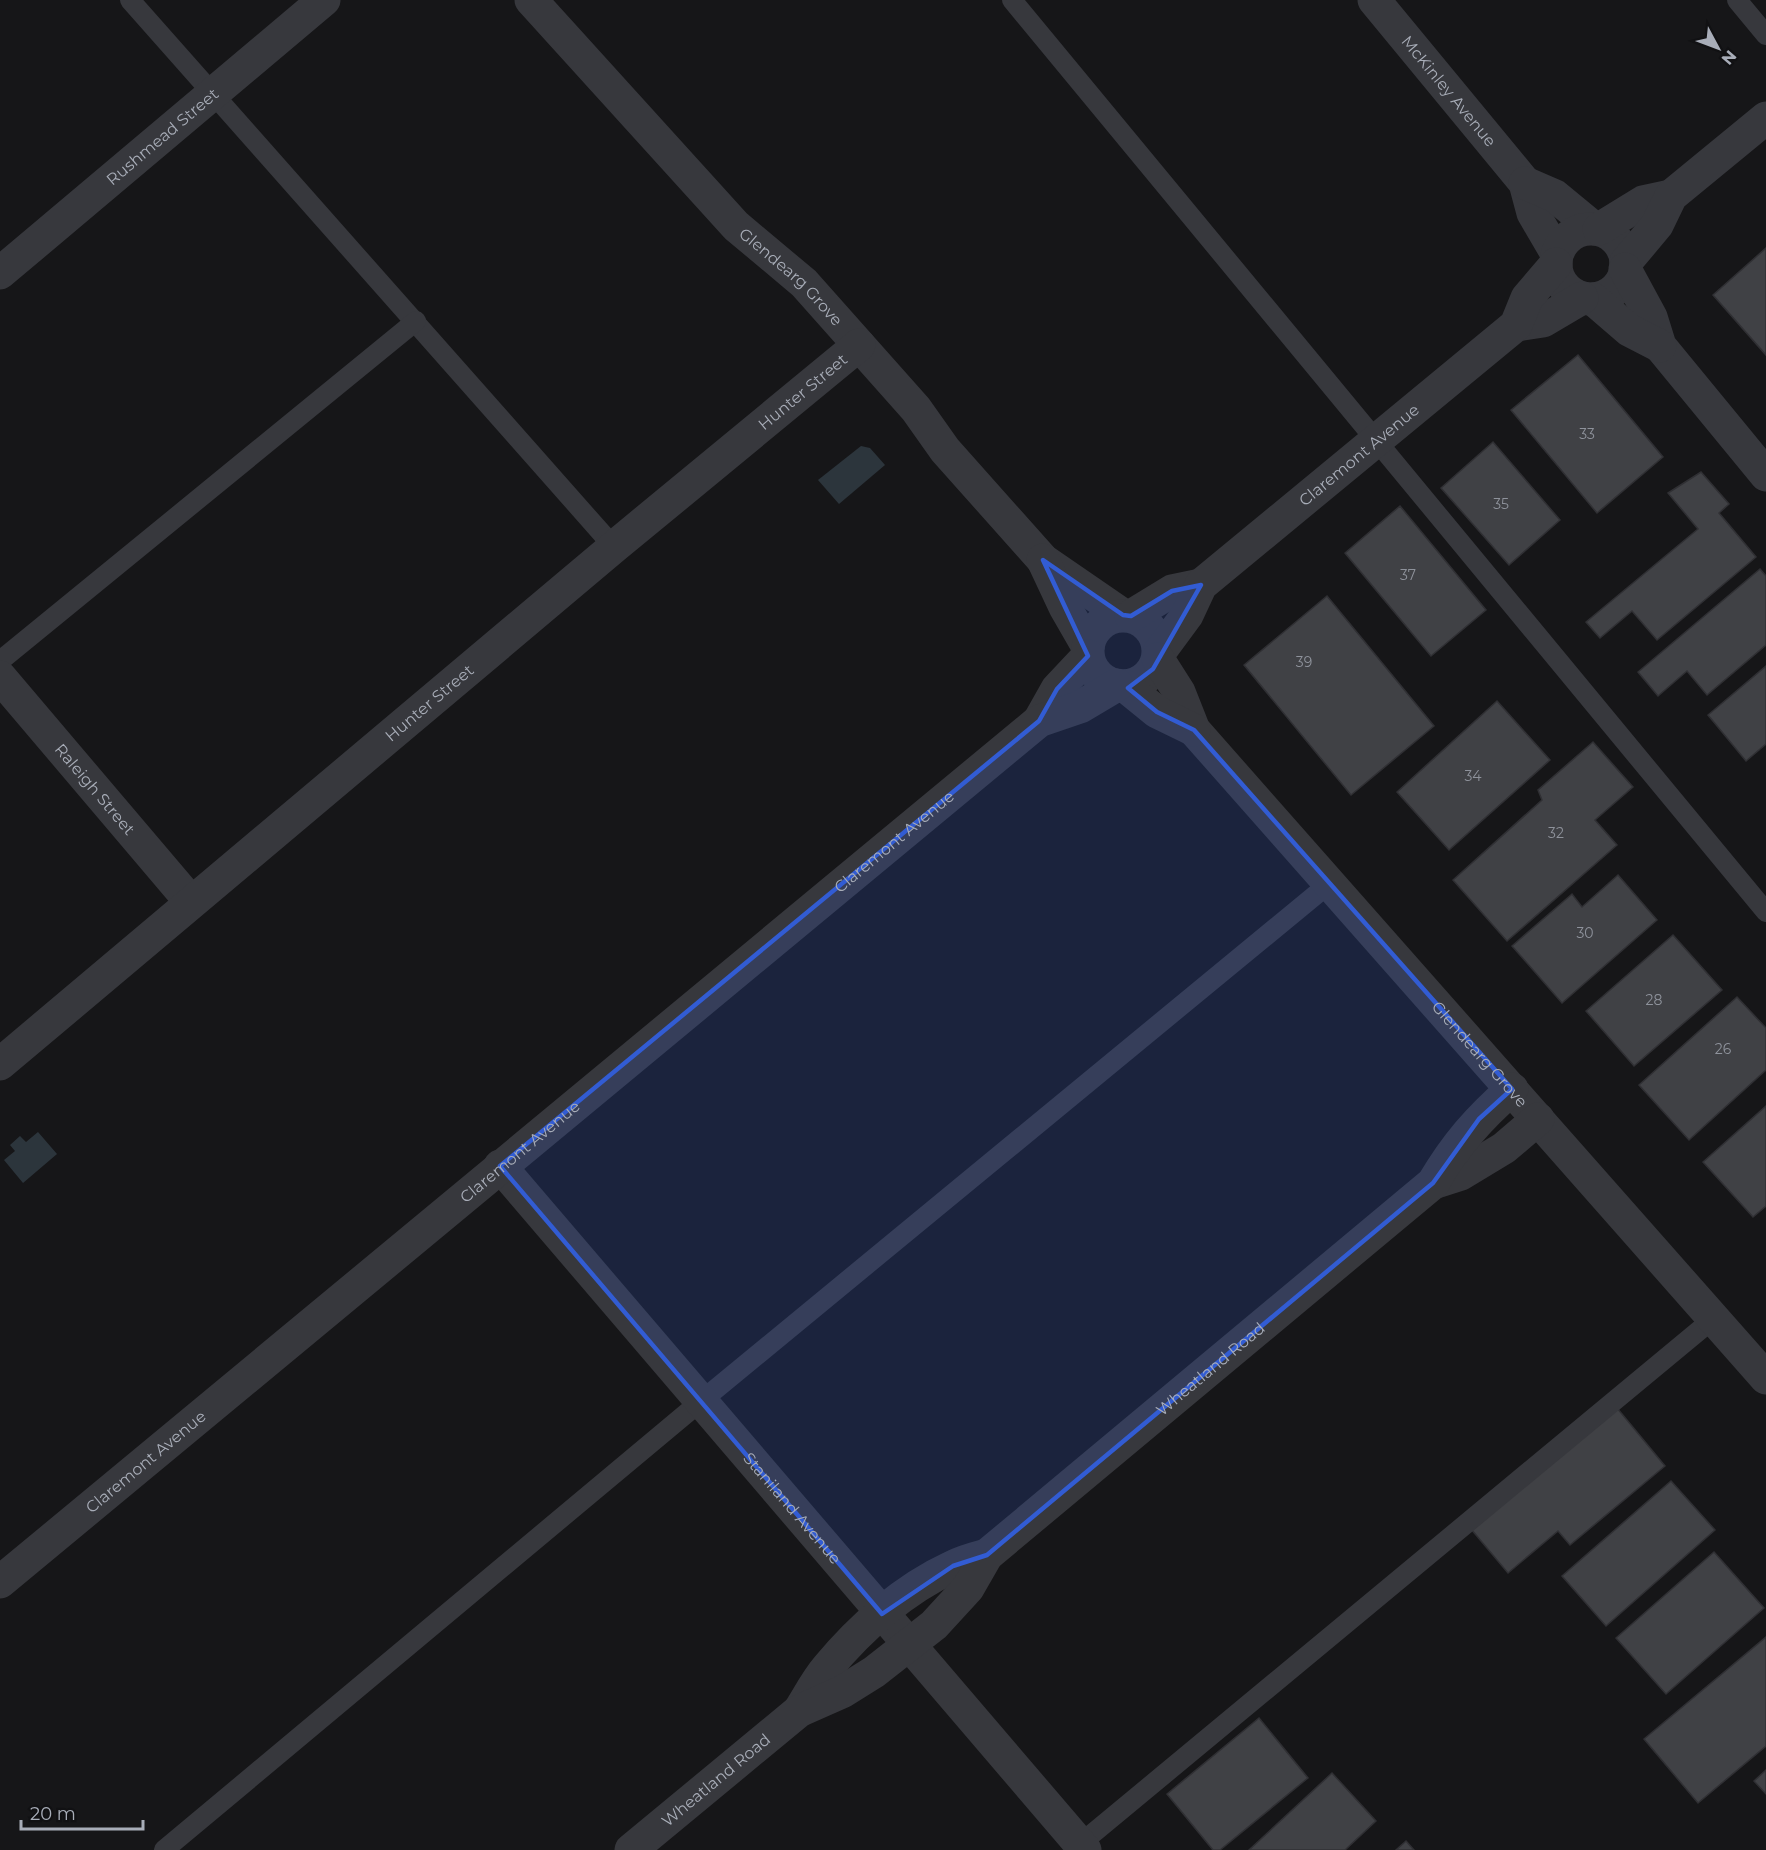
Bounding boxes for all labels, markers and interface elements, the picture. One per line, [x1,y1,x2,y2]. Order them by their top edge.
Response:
north arrow [1688,18,1748,78]
street label: McKinley Avenue [1397,32,1500,151]
text: N [1718,46,1740,69]
street label: Rushmead Street [103,84,223,189]
street label: Glendearg Grove [735,224,846,330]
street label: Hunter Street [755,349,852,434]
street label: Claremont Avenue [1295,400,1423,510]
house number: 33 [1579,425,1595,443]
house number: 35 [1493,495,1509,513]
house number: 37 [1400,566,1416,584]
house number: 39 [1296,653,1312,671]
street label: Hunter Street [381,660,478,746]
street label: Raleigh Street [51,740,139,839]
house number: 34 [1464,767,1482,785]
street label: Claremont Avenue [830,786,958,897]
house number: 32 [1548,824,1564,842]
house number: 30 [1576,924,1594,942]
house number: 28 [1646,991,1663,1009]
street label: Glendearg Grove [1428,997,1531,1111]
house number: 26 [1715,1040,1732,1058]
street label: Claremont Avenue [456,1097,584,1207]
street label: Wheatland Road [1153,1319,1269,1420]
street label: Claremont Avenue [82,1407,210,1517]
street label: Staniland Avenue [739,1449,845,1568]
street label: Wheatland Road [658,1730,774,1831]
scale bar [21,1793,142,1831]
text: 20 m [30,1803,76,1825]

